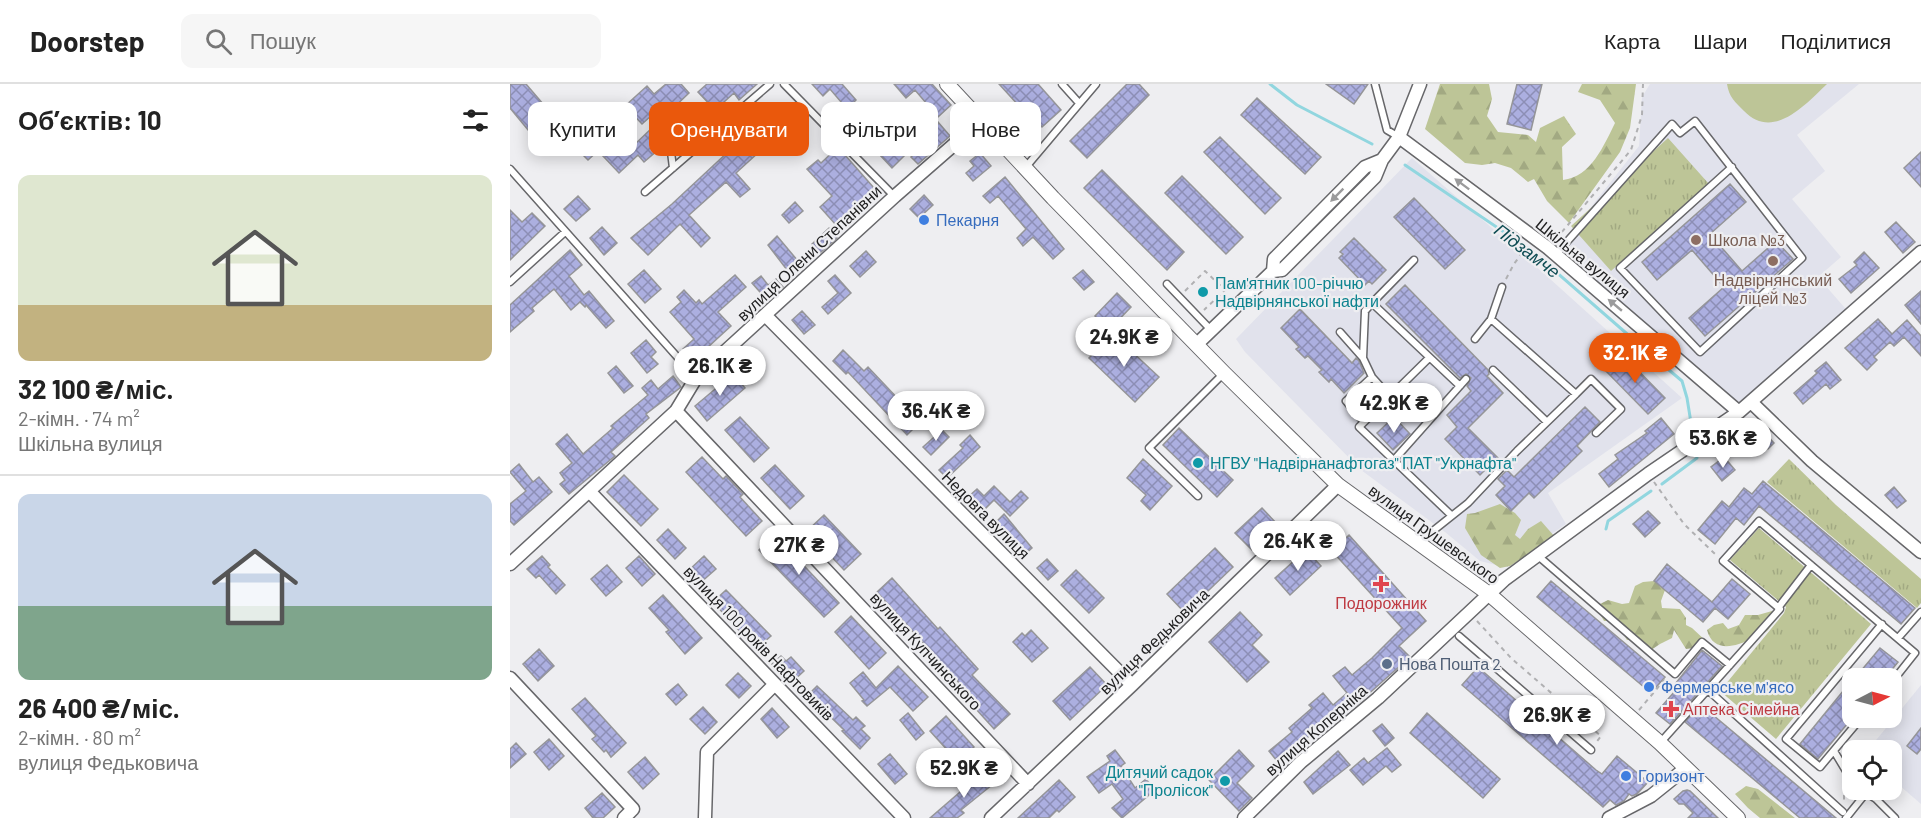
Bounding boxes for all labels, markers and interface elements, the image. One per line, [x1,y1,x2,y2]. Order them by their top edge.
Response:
search box [181,14,601,68]
text: Doorstep [30,24,145,58]
icon: search [202,25,235,58]
text: Пошук [250,27,316,53]
text: Карта [1604,28,1660,53]
text: Шари [1693,28,1748,53]
text: Поділитися [1781,28,1891,53]
chip: Купити [528,102,637,156]
chip: Орендувати [649,102,809,156]
chip: Фільтри [821,102,938,156]
chip: Нове [950,102,1041,156]
text: Об’єктів: 10 [18,104,162,135]
icon: filters [459,104,492,137]
one-way arrow [1454,178,1470,191]
street label: вулиця Олени Степанівни [733,181,885,325]
one-way arrow [1330,188,1344,202]
place label: Пекарня [936,210,999,229]
marker: Пекарня [917,213,931,227]
icon: home [201,214,309,322]
street label: Шкільна вулиця [1532,214,1634,301]
water label: Підзамче [1490,218,1565,282]
place label: Школа №3 [1708,230,1785,249]
marker: Школа №3 [1689,233,1703,247]
marker: Надвірнянський ліцей №3 [1766,254,1780,268]
place label: Надвірнянський ліцей №3 [1714,270,1832,307]
place label: Пам'ятник 100-річчю Надвірнянської нафти [1215,273,1379,310]
marker: Пам'ятник 100-річчю Надвірнянської нафти [1196,285,1210,299]
one-way arrow [1608,299,1623,312]
pin: 24.9K ₴ [1069,317,1179,368]
text: 24.9K ₴ [1089,324,1159,348]
pin: 32.1K ₴ [1580,333,1690,384]
text: 32.1K ₴ [1603,340,1667,364]
pin: 26.1K ₴ [665,346,775,397]
text: 26.1K ₴ [688,353,752,377]
text: 32 100 ₴/міс. [18,373,173,404]
pin: 42.9K ₴ [1339,383,1449,434]
text: 42.9K ₴ [1359,390,1429,414]
pin: 36.4K ₴ [881,391,991,442]
text: 36.4K ₴ [902,398,970,422]
text: 2-кімн. · 74 m² [18,406,140,430]
pin: 53.6K ₴ [1668,418,1778,469]
text: 53.6K ₴ [1689,425,1757,449]
text: Шкільна вулиця [18,431,163,455]
place label: НГВУ "Надвірнанафтогаз" ПАТ "Укрнафта" [1210,453,1516,472]
marker: НГВУ "Надвірнанафтогаз" ПАТ "Укрнафта" [1191,456,1205,470]
street label: Недовга вулиця [939,467,1034,562]
street label: вулиця Грушевського [1365,480,1503,587]
pin: 26.4K ₴ [1243,521,1353,572]
pin: 27K ₴ [757,525,841,576]
text: 26.4K ₴ [1263,528,1333,552]
text: 27K ₴ [774,532,824,556]
icon: home [201,533,309,641]
street label: вулиця 100 років Нафтовиків [680,561,838,724]
marker: Подорожник [1374,577,1388,591]
street label: вулиця Федьковича [1095,584,1212,698]
street label: вулиця Купчинського [867,588,986,714]
place label: Подорожник [1335,593,1428,612]
place label: Нова Пошта 2 [1399,654,1501,673]
marker: Нова Пошта 2 [1380,657,1394,671]
north arrow [1842,668,1902,728]
map controls [1842,668,1902,800]
place label: Фермерське м'ясо [1661,677,1794,696]
street label: вулиця Коперніка [1261,680,1370,779]
marker: Фермерське м'ясо [1642,680,1656,694]
text: 26 400 ₴/міс. [18,692,180,723]
pin: 26.9K ₴ [1502,695,1612,746]
place label: Аптека Сімейна [1683,699,1800,718]
text: 26.9K ₴ [1523,702,1591,726]
marker: Аптека Сімейна [1664,702,1678,716]
text: 2-кімн. · 80 m² [18,725,141,749]
button: locate [1842,740,1902,800]
pin: 52.9K ₴ [909,748,1019,799]
text: вулиця Федьковича [18,750,198,774]
text: 52.9K ₴ [930,755,998,779]
place label: Дитячий садок "Пролісок" [1106,762,1214,799]
place label: Горизонт [1638,766,1705,785]
marker: Горизонт [1619,769,1633,783]
marker: Дитячий садок "Пролісок" [1218,774,1232,788]

